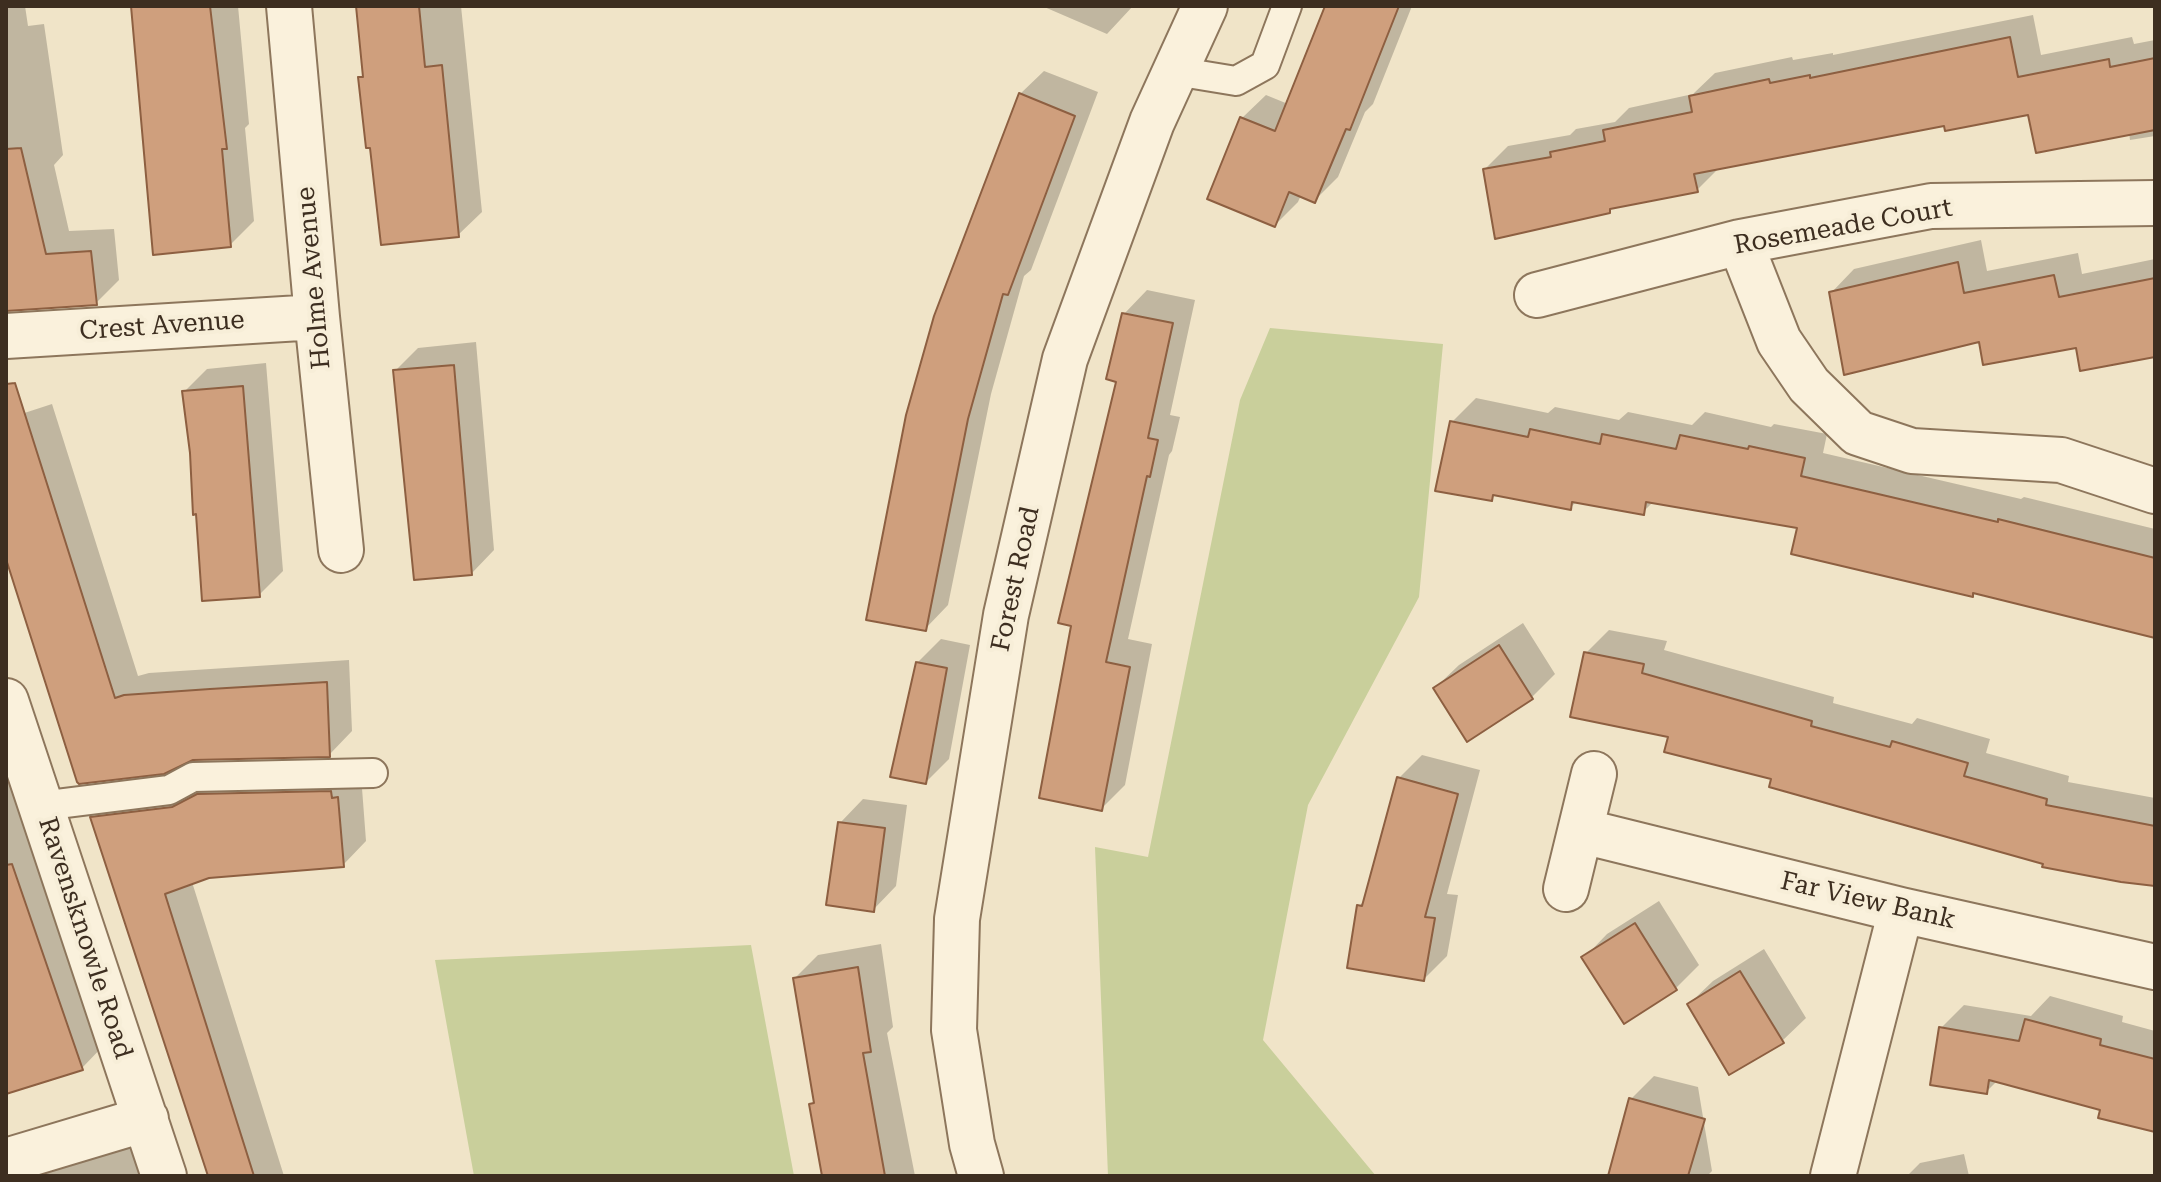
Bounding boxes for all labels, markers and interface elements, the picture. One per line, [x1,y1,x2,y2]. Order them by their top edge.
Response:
street label: Holme Avenue [290,185,338,371]
street label: Rosemeade Court [1731,192,1955,262]
street label: Crest Avenue [78,305,246,347]
street label: Forest Road [985,504,1047,654]
street label: Ravensknowle Road [31,813,139,1063]
street label: Far View Bank [1778,866,1958,936]

